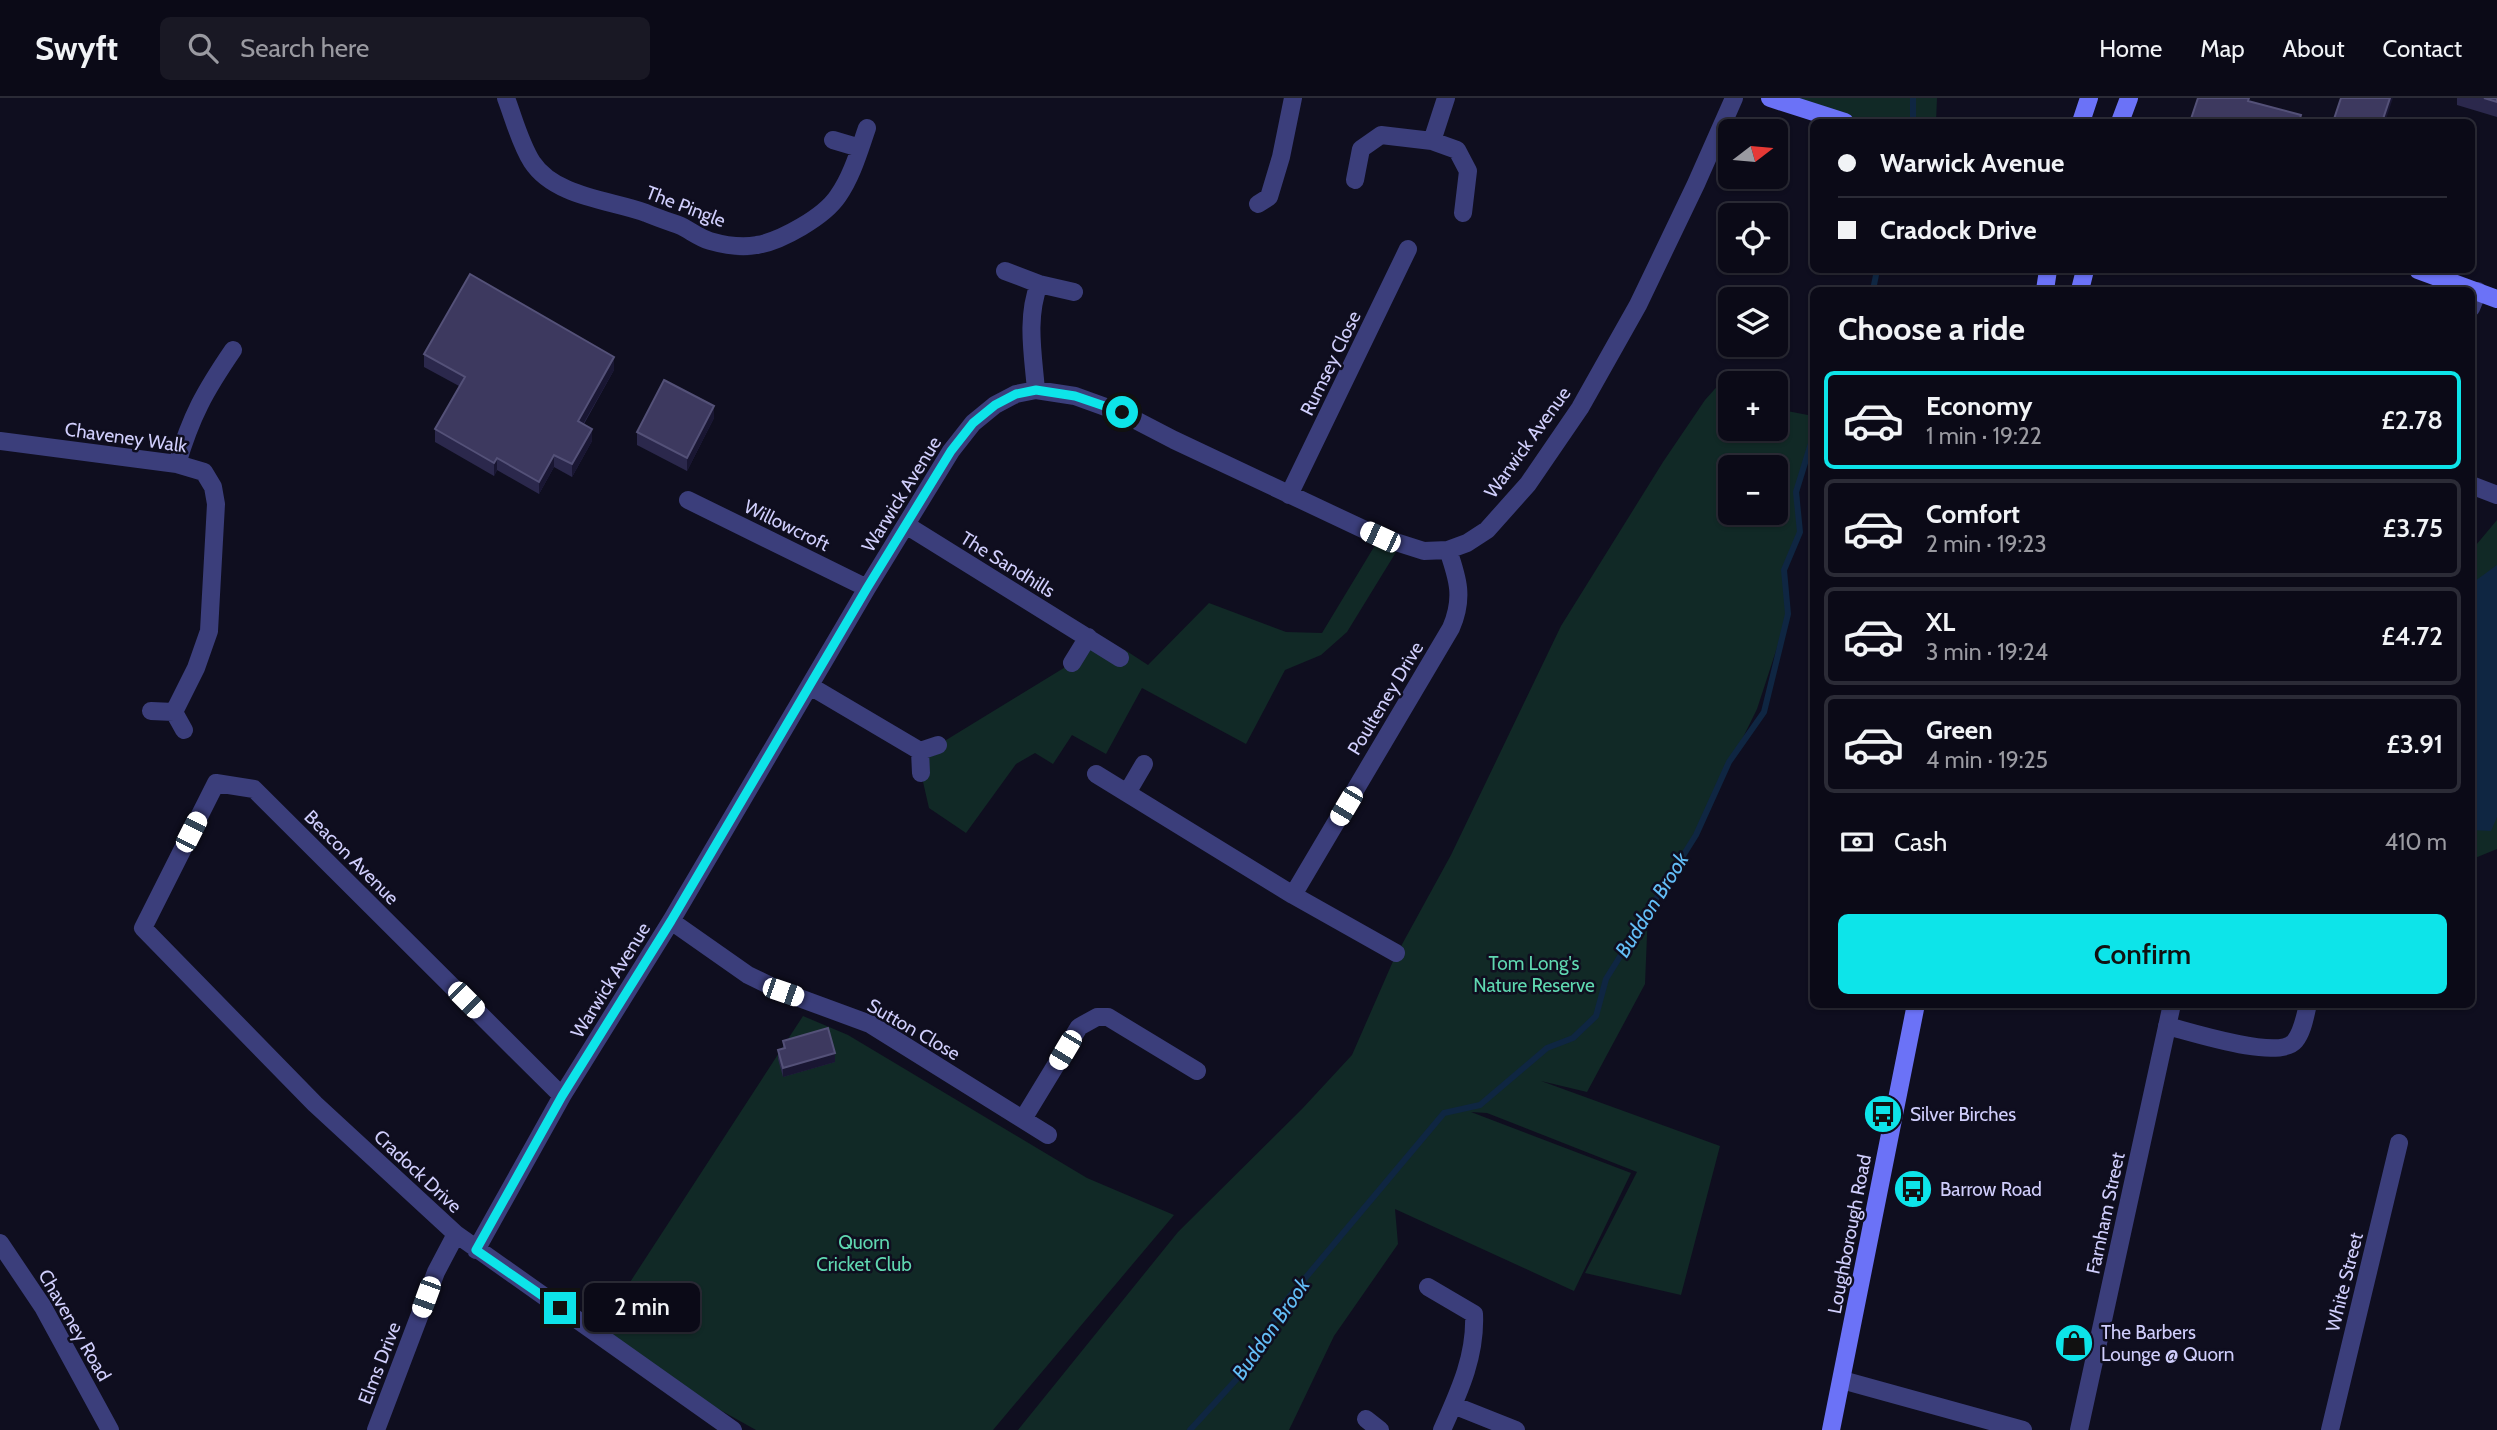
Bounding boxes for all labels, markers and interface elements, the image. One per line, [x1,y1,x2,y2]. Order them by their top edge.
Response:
search box [160,17,650,80]
text: Swyft [35,28,118,68]
icon: search [184,29,222,67]
text: Search here [240,32,369,64]
text: Home [2099,34,2162,63]
text: Map [2200,34,2245,63]
text: About [2283,34,2345,63]
text: Contact [2383,34,2462,63]
north arrow [1718,119,1788,189]
map controls [1718,119,1788,525]
text: Warwick Avenue [1880,147,2064,179]
street label: The Pingle [643,181,729,232]
button: locate [1718,203,1788,273]
text: Cradock Drive [1880,214,2037,246]
button: layers [1718,287,1788,357]
street label: Rumsey Close [1295,307,1366,419]
text: Choose a ride [1838,309,2025,348]
button: + [1718,371,1788,441]
street label: Warwick Avenue [1479,382,1576,502]
icon: car [1842,389,1905,452]
text: Economy [1926,390,2032,422]
route start [1106,396,1138,428]
text: £2.78 [2381,404,2443,436]
street label: Chaveney Walk [63,418,189,458]
text: 1 min · 19:22 [1926,422,2042,450]
street label: Warwick Avenue [857,432,946,556]
button: − [1718,455,1788,525]
street label: Willowcroft [740,495,834,556]
icon: car [1842,497,1905,560]
text: Comfort [1926,498,2020,530]
text: £3.75 [2383,512,2443,544]
car [1357,519,1404,555]
street label: The Sandhills [956,526,1059,603]
text: 2 min · 19:23 [1926,530,2047,558]
icon: car [1842,605,1905,668]
text: XL [1926,606,1955,638]
text: £4.72 [2381,620,2443,652]
street label: Poulteney Drive [1343,637,1428,759]
text: 3 min · 19:24 [1926,638,2048,666]
icon: car [1842,713,1905,776]
text: Green [1926,714,1993,746]
text: £3.91 [2386,728,2443,760]
text: 4 min · 19:25 [1926,746,2048,774]
car [1327,783,1366,829]
street label: Beacon Avenue [300,805,404,910]
car [173,809,210,855]
icon: cash [1838,823,1876,861]
text: Cash [1894,826,1947,858]
text: 410 m [2385,828,2447,856]
water label: Buddon Brook [1610,847,1694,962]
button: Confirm [1838,914,2447,994]
street label: Warwick Avenue [566,918,655,1042]
park label: Tom Long's Nature Reserve [1473,952,1595,997]
car [760,975,807,1009]
car [444,978,489,1022]
street label: Sutton Close [863,994,964,1065]
car [1046,1027,1085,1073]
bus stop icon: Silver Birches [1862,1093,1904,1135]
place label: Silver Birches [1910,1103,2016,1126]
street label: Cradock Drive [369,1125,467,1218]
street label: Farnham Street [2081,1150,2130,1276]
street label: Loughborough Road [1823,1152,1876,1316]
bus stop icon: Barrow Road [1892,1168,1934,1210]
place label: Barrow Road [1940,1178,2042,1201]
street label: White Street [2321,1230,2368,1334]
park label: Quorn Cricket Club [816,1231,912,1276]
street label: Chaveney Road [33,1265,116,1385]
water label: Buddon Brook [1226,1272,1315,1384]
car [409,1274,444,1320]
callout: 2 min [584,1284,700,1332]
route end [544,1292,576,1324]
text: 2 min [614,1293,670,1321]
street label: Elms Drive [353,1318,406,1408]
place label: The Barbers Lounge @ Quorn [2101,1321,2234,1366]
shop icon: The Barbers Lounge @ Quorn [2053,1322,2095,1364]

